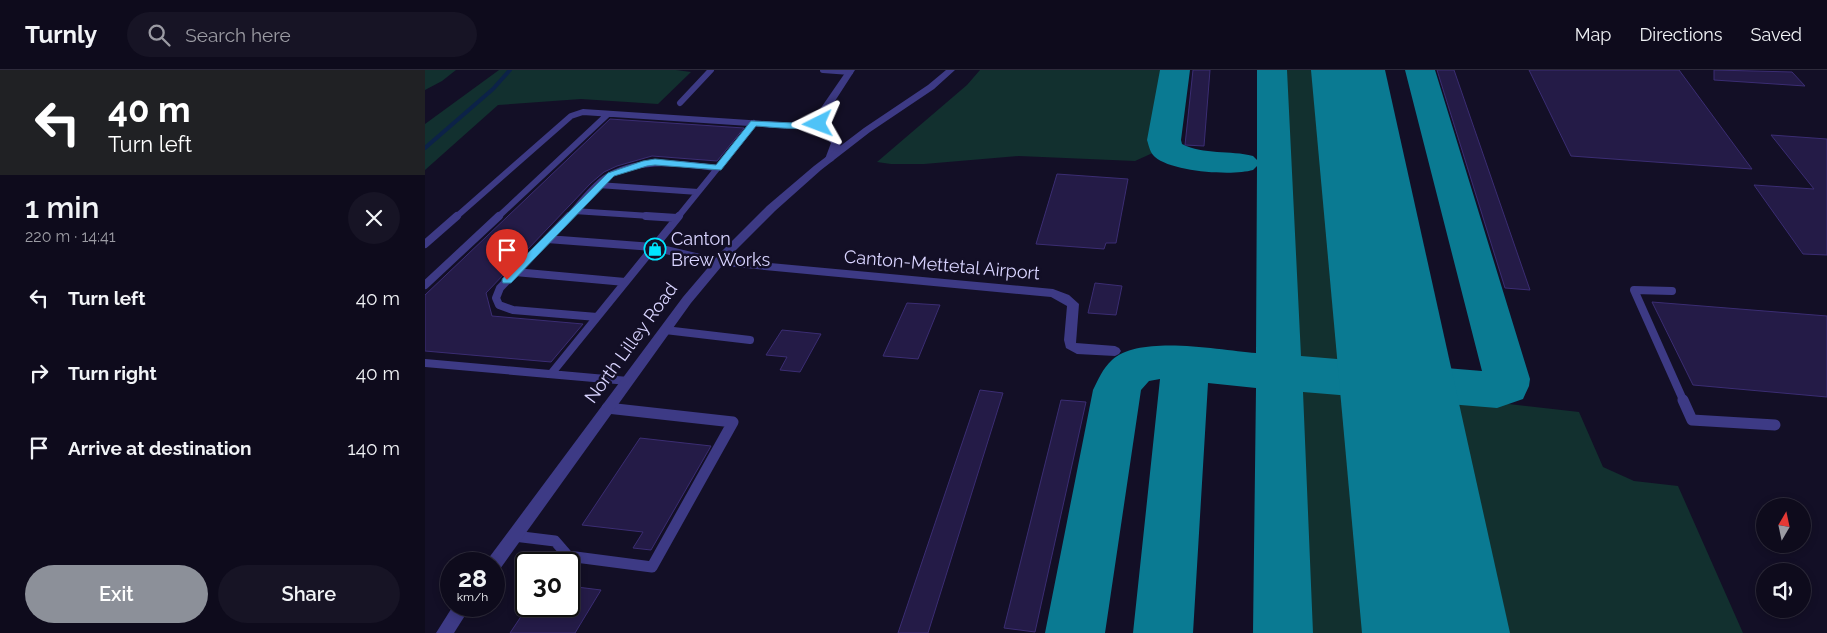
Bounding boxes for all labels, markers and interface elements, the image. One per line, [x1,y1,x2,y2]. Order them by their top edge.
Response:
search box [127,12,477,57]
text: Turnly [25,20,97,49]
icon: search [145,21,173,49]
text: Search here [185,24,291,46]
text: Map [1575,24,1611,45]
text: Directions [1639,24,1723,45]
text: Saved [1751,24,1802,45]
text: 40 m [108,89,190,130]
icon: left [25,90,90,155]
position arrow [791,97,843,149]
text: Turn left [108,131,192,157]
text: 1 min [25,190,100,225]
button: close [348,192,400,244]
text: 220 m · 14:41 [25,227,116,246]
place label: Canton Brew Works [671,228,771,270]
pin [486,229,528,280]
icon: arrive [493,236,521,264]
shop icon: Canton Brew Works [643,237,667,261]
street label: Canton-Mettetal Airport [843,245,1041,284]
street label: North Lilley Road [580,279,681,407]
icon: left [25,284,53,312]
text: Turn left [68,287,145,309]
text: 40 m [356,287,400,309]
icon: right [25,359,53,387]
text: Turn right [68,362,157,384]
text: 40 m [356,362,400,384]
icon: arrive [25,434,53,462]
text: Arrive at destination [68,437,252,459]
text: 140 m [348,437,400,459]
north arrow [1756,498,1811,552]
map controls [1756,498,1811,618]
speed limit sign: 30 [515,552,580,617]
text: 28 [458,563,487,593]
button: sound [1756,563,1811,618]
button: Exit [25,565,208,623]
button: Share [218,565,400,623]
text: km/h [457,590,488,604]

